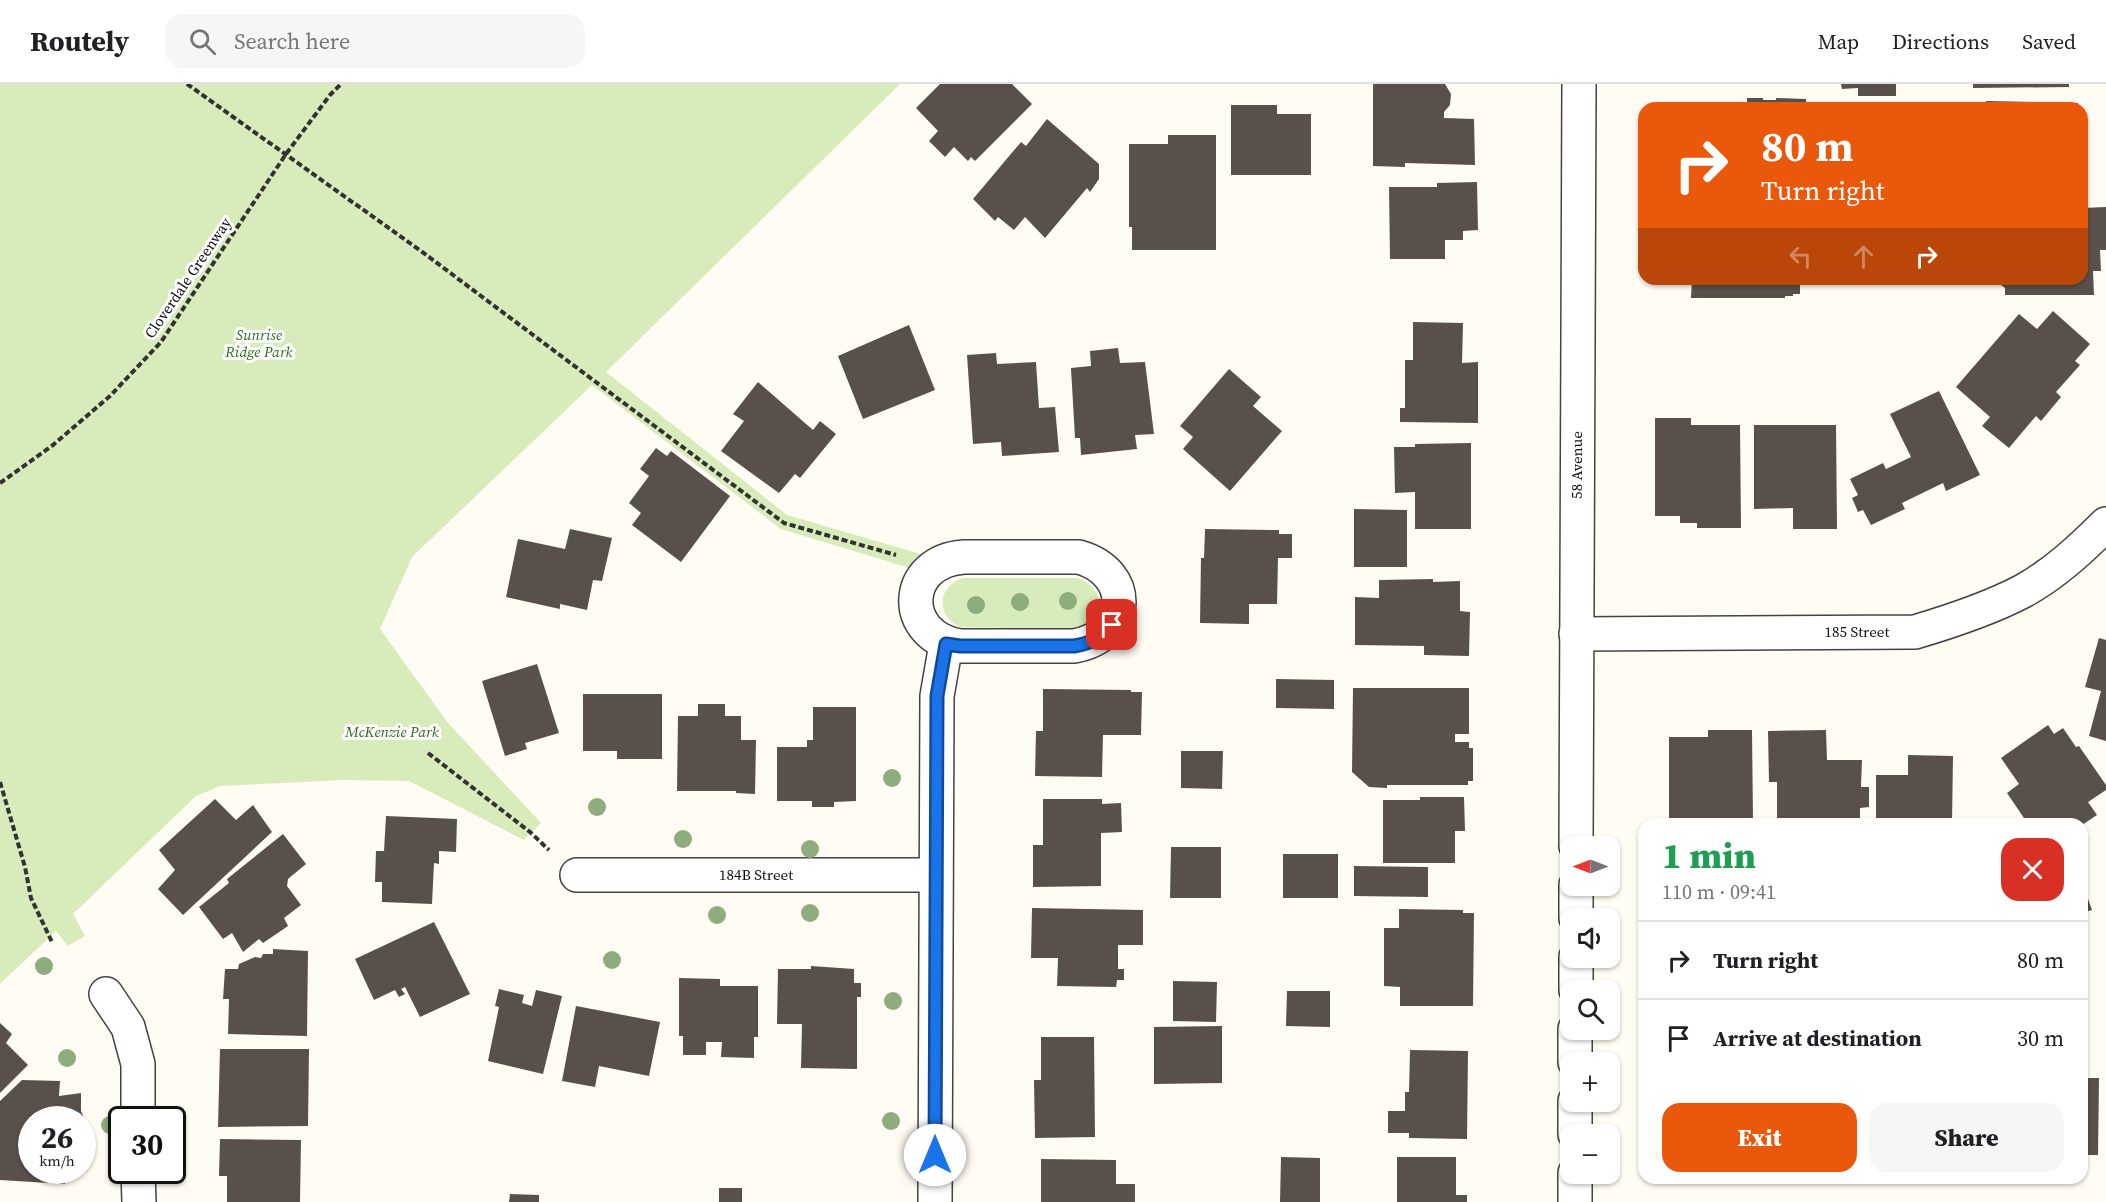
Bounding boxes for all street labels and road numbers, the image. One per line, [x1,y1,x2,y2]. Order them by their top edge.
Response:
street label: Cloverdale Greenway [139,213,236,342]
street label: 58 Avenue [1566,431,1587,499]
street label: 185 Street [1825,621,1890,642]
street label: 184B Street [719,864,793,885]

